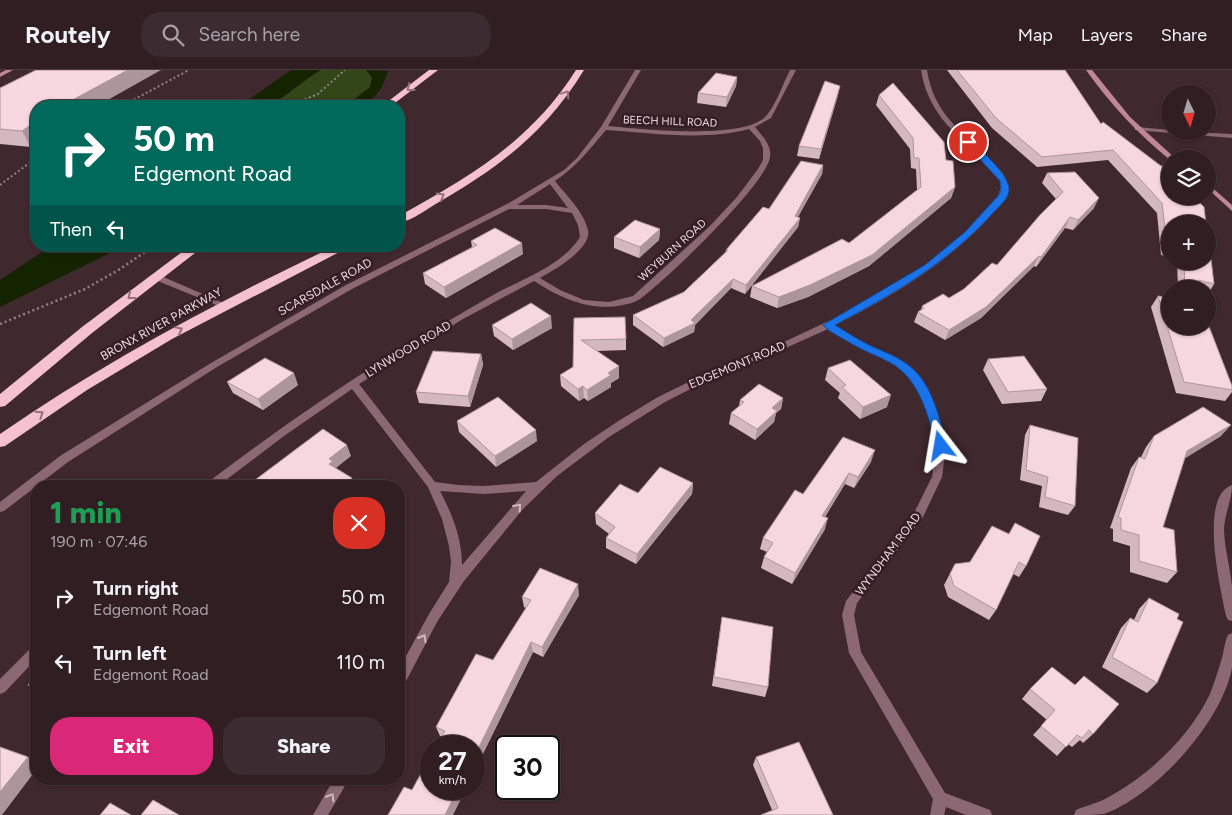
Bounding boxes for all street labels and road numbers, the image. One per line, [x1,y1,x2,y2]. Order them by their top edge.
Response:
street label: BEECH HILL ROAD [623,113,718,130]
street label: WEYBURN ROAD [636,216,709,284]
street label: SCARSDALE ROAD [276,255,374,319]
street label: BRONX RIVER PARKWAY [98,284,225,363]
street label: LYNWOOD ROAD [363,318,453,380]
street label: EDGEMONT ROAD [687,338,787,392]
street label: WYNDHAM ROAD [852,510,924,598]

